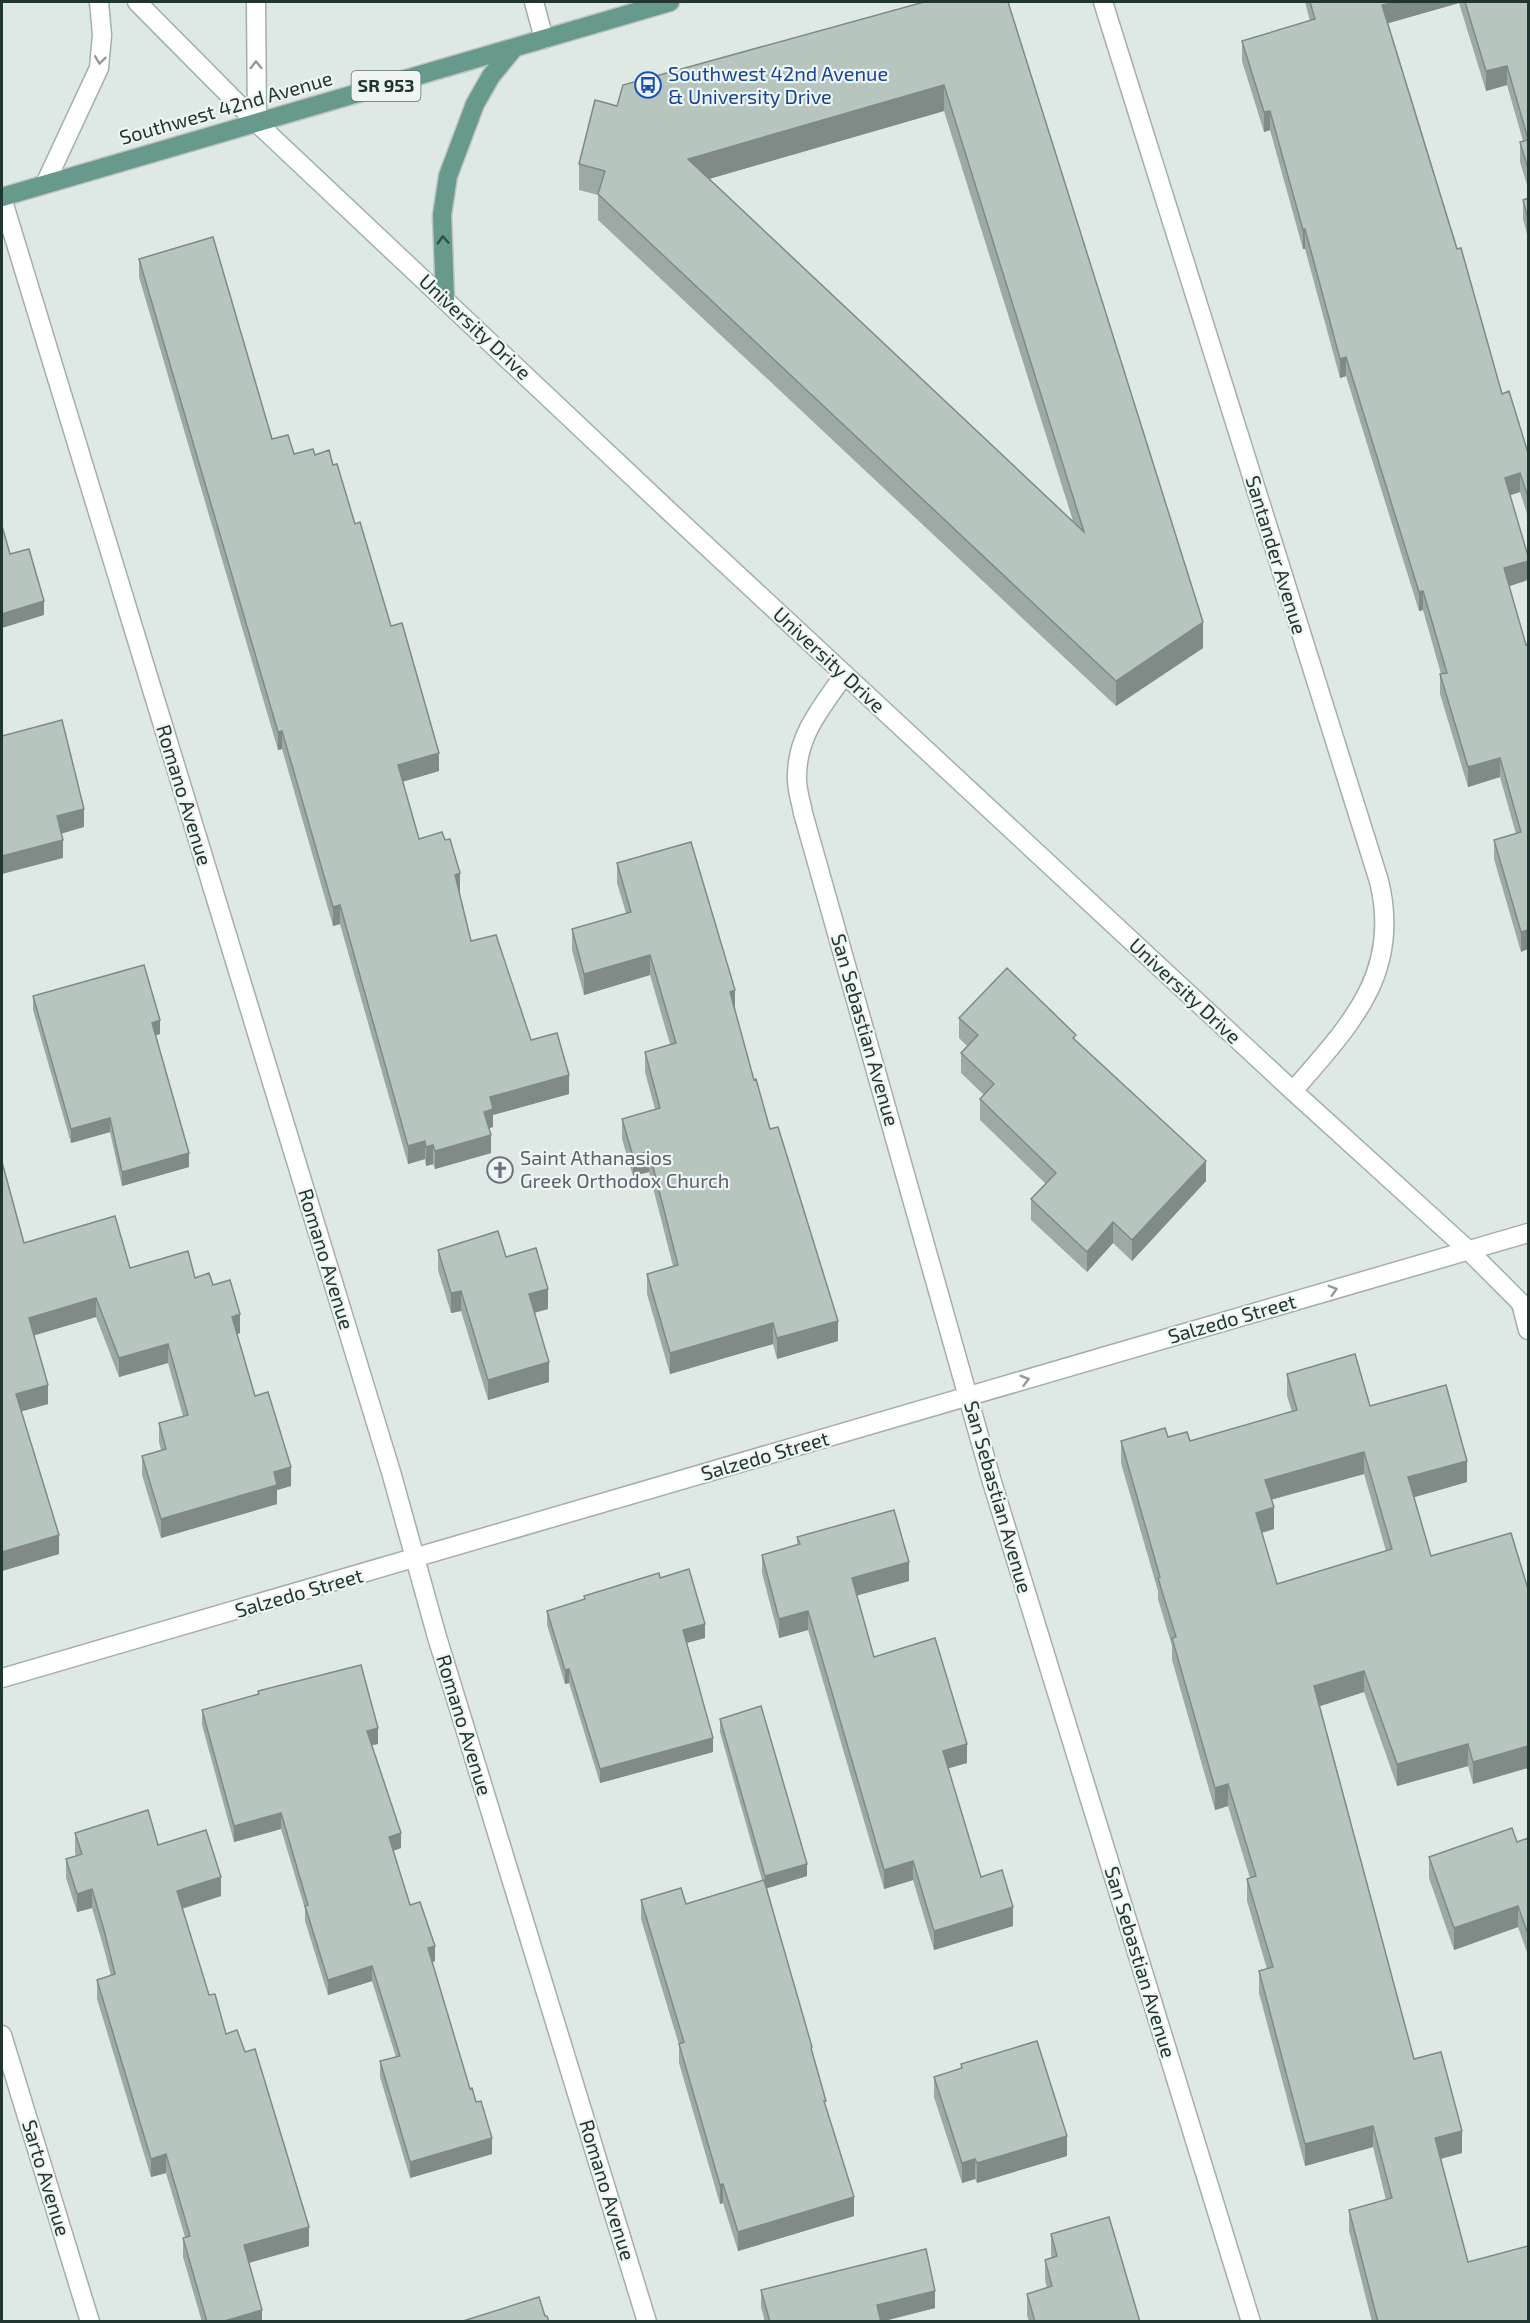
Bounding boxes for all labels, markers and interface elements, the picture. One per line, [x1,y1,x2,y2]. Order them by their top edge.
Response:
one-way arrow [94,55,106,64]
one-way arrow [250,60,263,69]
place label: Southwest 42nd Avenue & University Drive [668,61,888,108]
street label: Southwest 42nd Avenue [117,65,335,149]
bus stop icon: Southwest 42nd Avenue & University Drive [633,70,663,100]
road number: SR 953 [352,71,420,101]
one-way arrow [436,236,449,245]
street label: University Drive [415,268,537,384]
street label: Santander Avenue [1241,472,1313,637]
street label: University Drive [769,601,891,717]
street label: Romano Avenue [152,721,218,868]
street label: San Sebastian Avenue [827,931,905,1129]
street label: University Drive [1125,932,1247,1048]
place label: Saint Athanasios Greek Orthodox Church [520,1145,729,1192]
church icon: Saint Athanasios Greek Orthodox Church [485,1155,515,1185]
street label: Romano Avenue [294,1185,360,1332]
one-way arrow [1327,1285,1338,1297]
street label: Salzedo Street [1165,1288,1299,1348]
one-way arrow [1020,1374,1030,1387]
street label: San Sebastian Avenue [960,1398,1038,1596]
street label: Salzedo Street [698,1425,832,1485]
street label: Salzedo Street [232,1562,366,1622]
street label: Romano Avenue [432,1651,498,1798]
street label: San Sebastian Avenue [1100,1863,1182,2060]
street label: Romano Avenue [575,2116,641,2263]
street label: Sarto Avenue [18,2117,76,2239]

